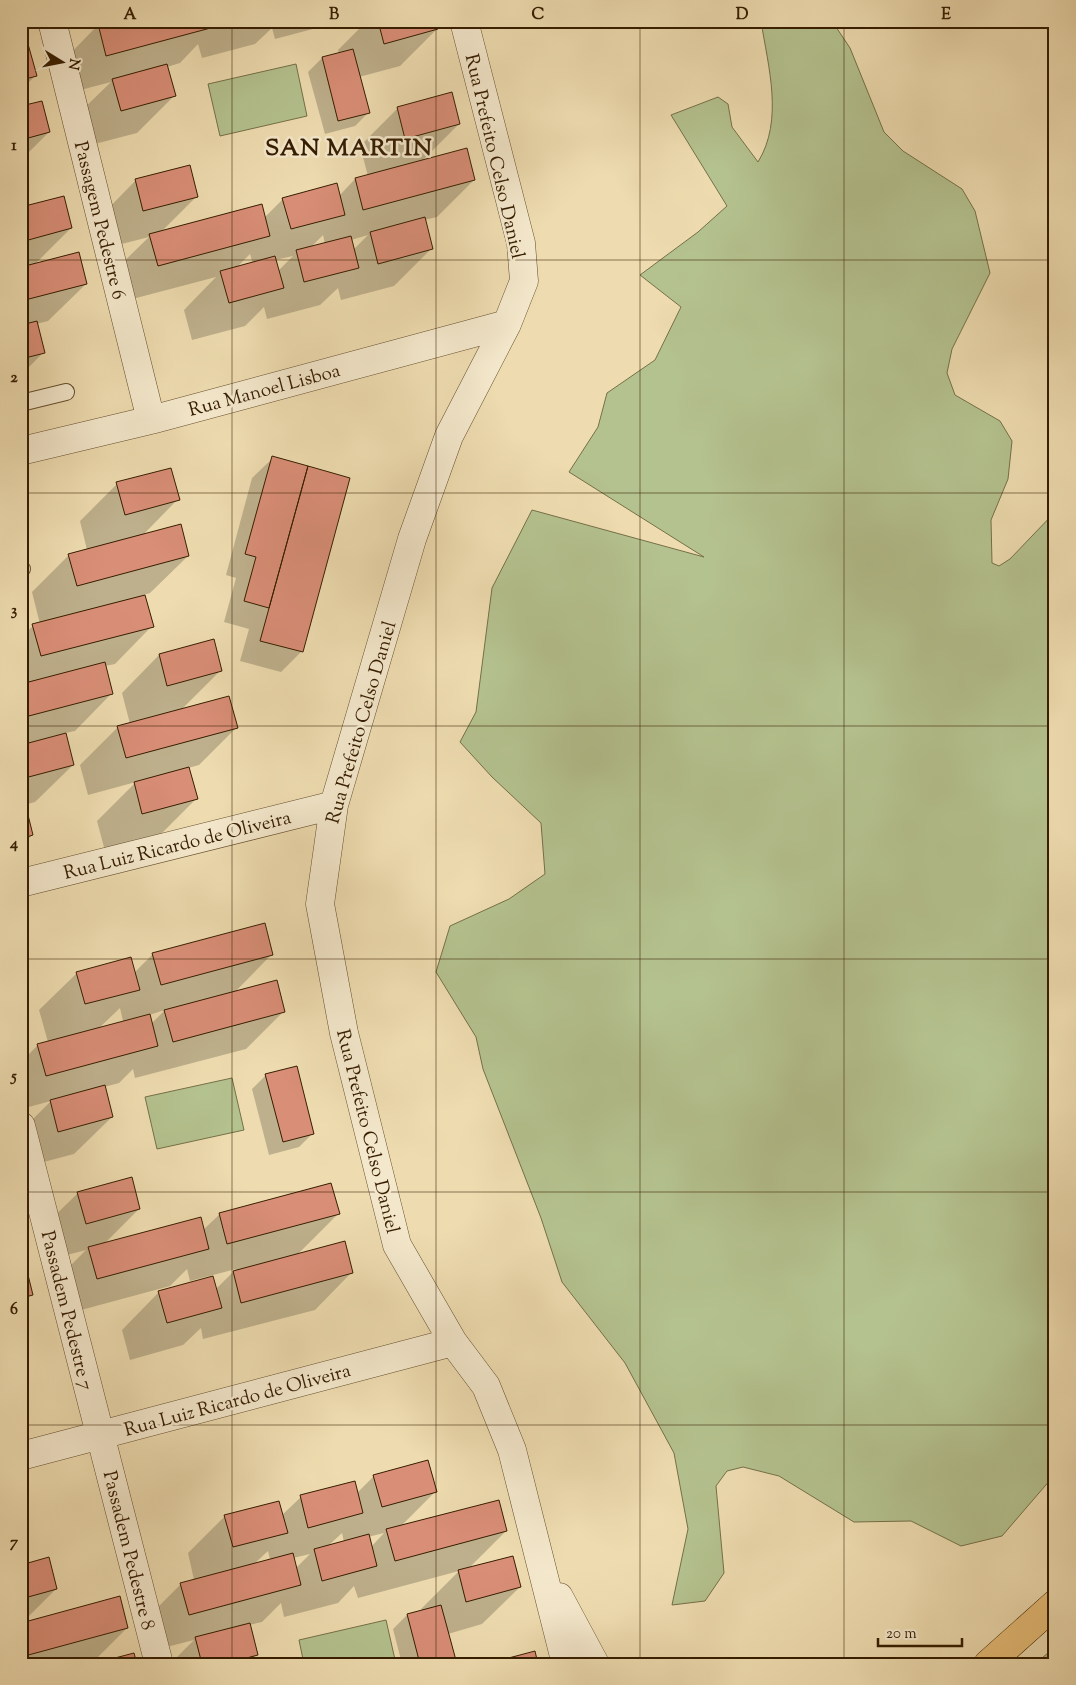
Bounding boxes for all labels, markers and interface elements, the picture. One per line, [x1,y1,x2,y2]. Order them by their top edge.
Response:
text: A [124,4,137,27]
text: B [329,4,339,27]
text: C [532,4,545,27]
text: D [736,4,749,27]
text: E [941,4,951,27]
north arrow [38,38,88,88]
street label: Rua Prefeito Celso Daniel [457,51,530,262]
text: N [62,57,84,71]
district label: SAN MARTIN [265,132,433,166]
text: 1 [11,135,17,158]
street label: Passagem Pedestre 6 [66,139,131,302]
street label: Rua Manoel Lisboa [186,358,344,425]
text: 2 [10,367,18,390]
text: 3 [11,600,18,623]
street label: Rua Prefeito Celso Daniel [321,618,404,827]
street label: Rua Luiz Ricardo de Oliveira [61,805,294,888]
text: 4 [9,833,18,856]
street label: Rua Prefeito Celso Daniel [328,1027,405,1237]
text: 5 [9,1066,17,1089]
street label: Passadem Pedestre 7 [33,1228,99,1394]
text: 6 [10,1299,18,1322]
street label: Rua Luiz Ricardo de Oliveira [121,1358,354,1445]
street label: Passadem Pedestre 8 [95,1468,160,1633]
text: 7 [10,1532,19,1555]
scale bar [878,1615,962,1647]
text: 20 m [886,1624,917,1645]

